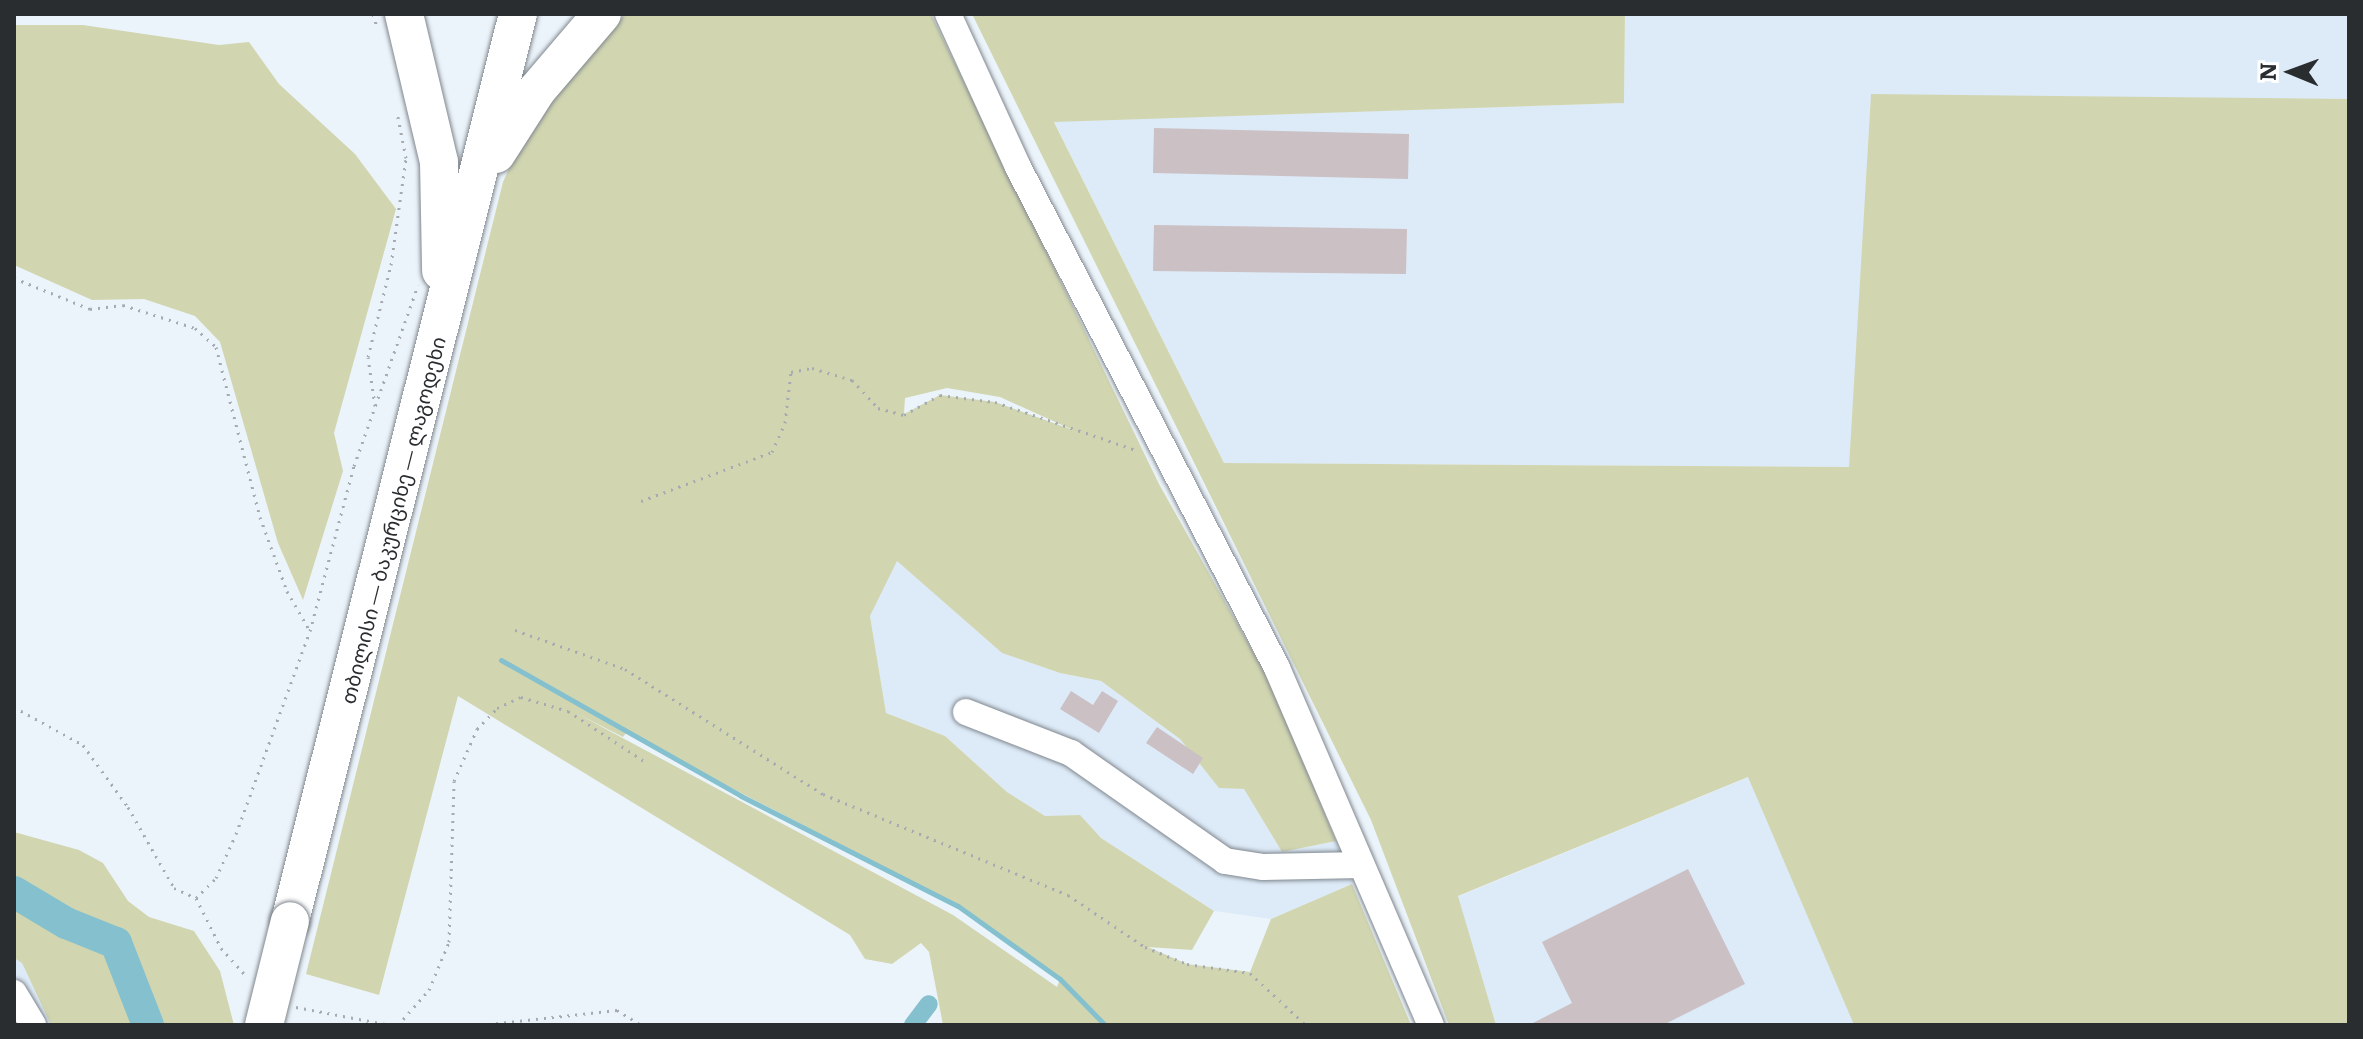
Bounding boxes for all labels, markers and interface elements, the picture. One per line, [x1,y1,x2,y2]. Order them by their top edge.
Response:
north arrow [2251,32,2331,112]
text: N [2250,62,2283,81]
street label: თბილისი — ბაკურციხე — ლაგოდეხი [335,334,449,706]

